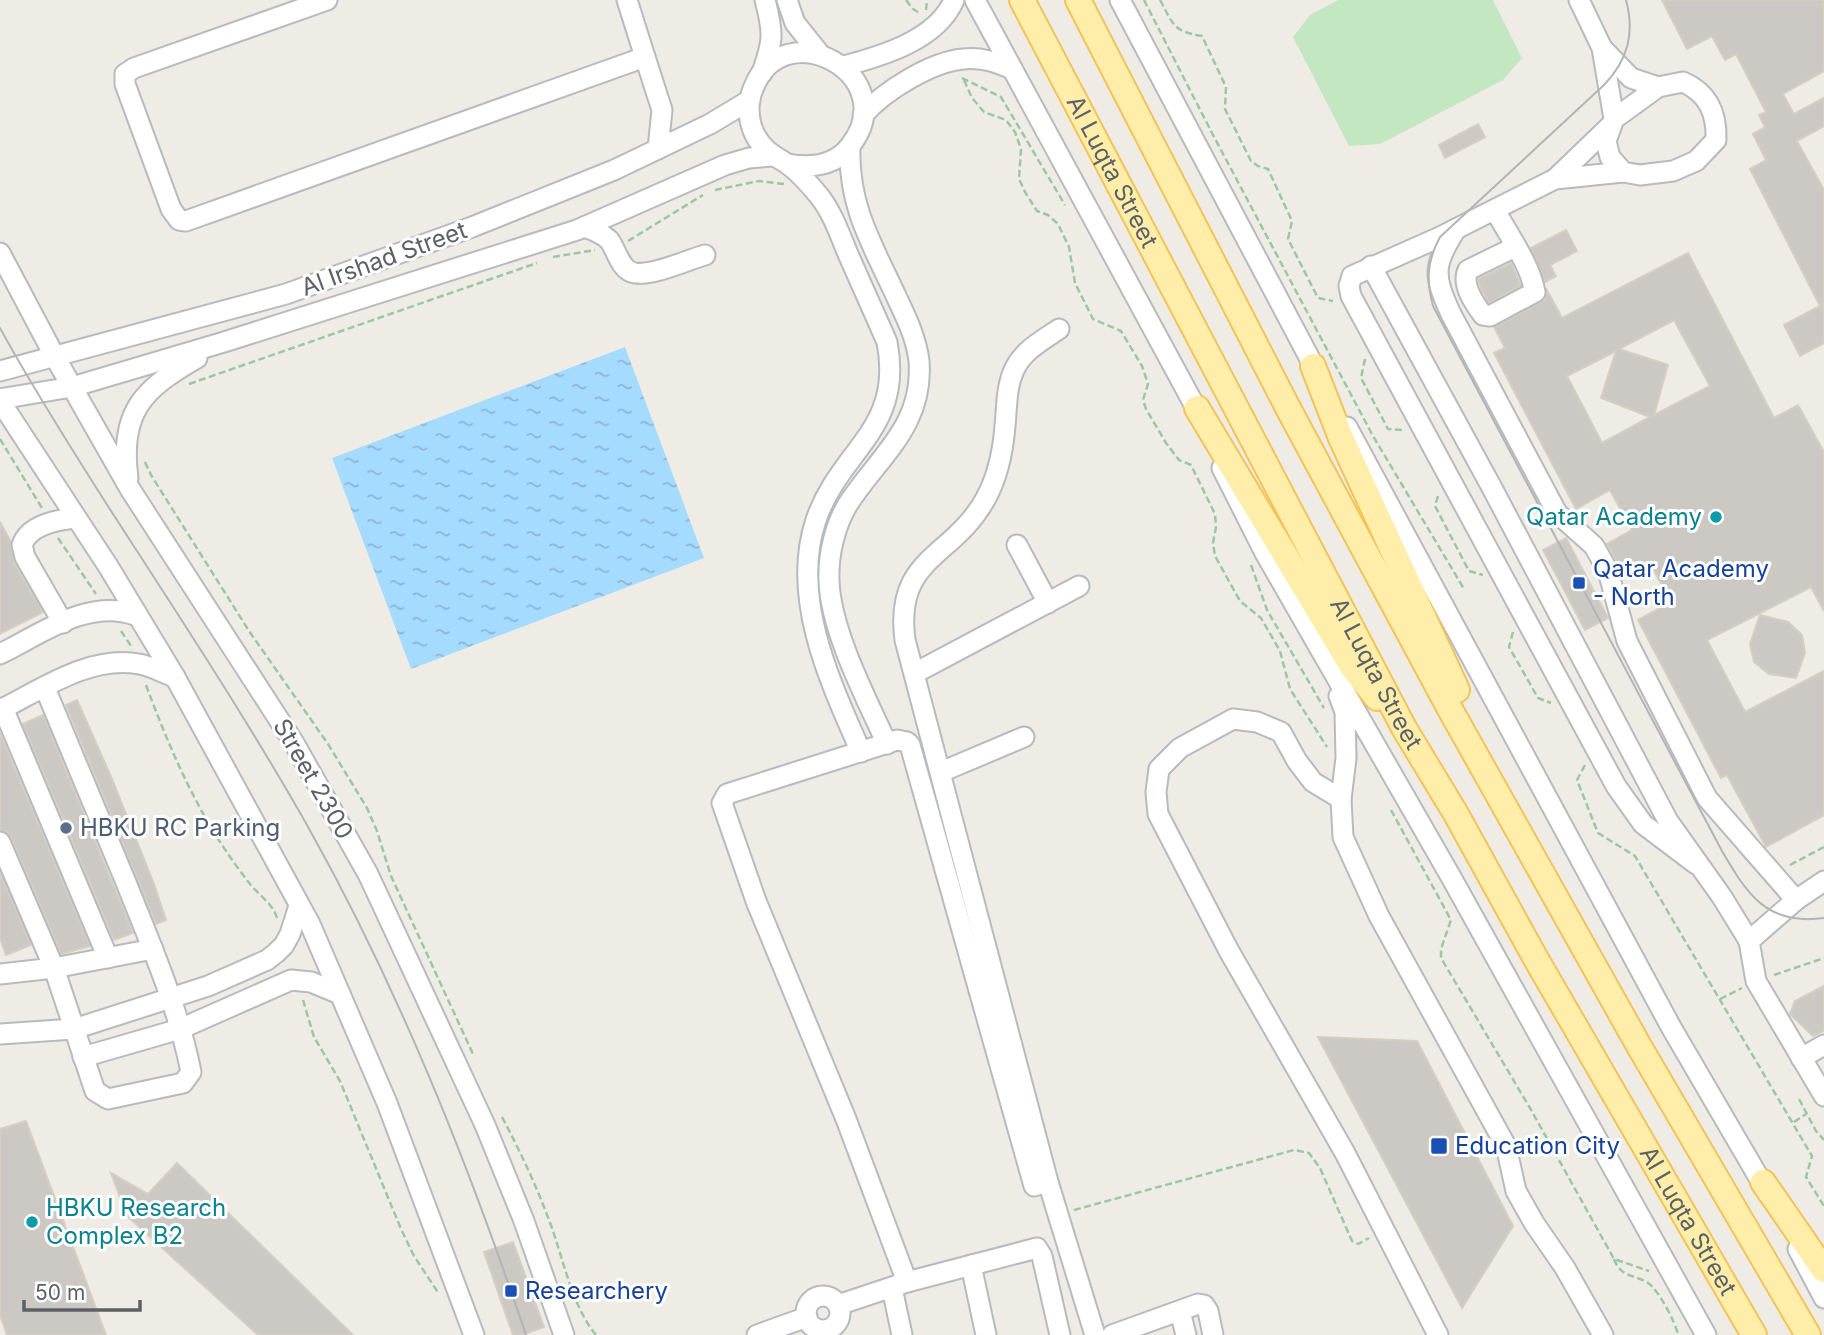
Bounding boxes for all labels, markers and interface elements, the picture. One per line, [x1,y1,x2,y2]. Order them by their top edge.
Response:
street label: Al Luqta Street [1061,91,1164,253]
street label: Al Irshad Street [297,215,471,302]
place label: Qatar Academy [1526,502,1702,531]
marker: Qatar Academy [1708,509,1724,525]
place label: Qatar Academy - North [1593,554,1769,611]
marker: Qatar Academy - North [1571,575,1587,591]
street label: Al Luqta Street [1324,593,1429,755]
street label: Street 2300 [267,713,360,844]
place label: HBKU RC Parking [80,813,280,842]
marker: HBKU RC Parking [58,820,74,836]
place label: Education City [1455,1131,1620,1160]
marker: Education City [1429,1136,1449,1156]
street label: Al Luqta Street [1634,1141,1743,1301]
place label: HBKU Research Complex B2 [46,1193,226,1250]
marker: HBKU Research Complex B2 [24,1214,40,1230]
scale bar [24,1268,140,1312]
place label: Researchery [525,1276,668,1305]
text: 50 m [35,1280,85,1305]
marker: Researchery [503,1283,519,1299]

